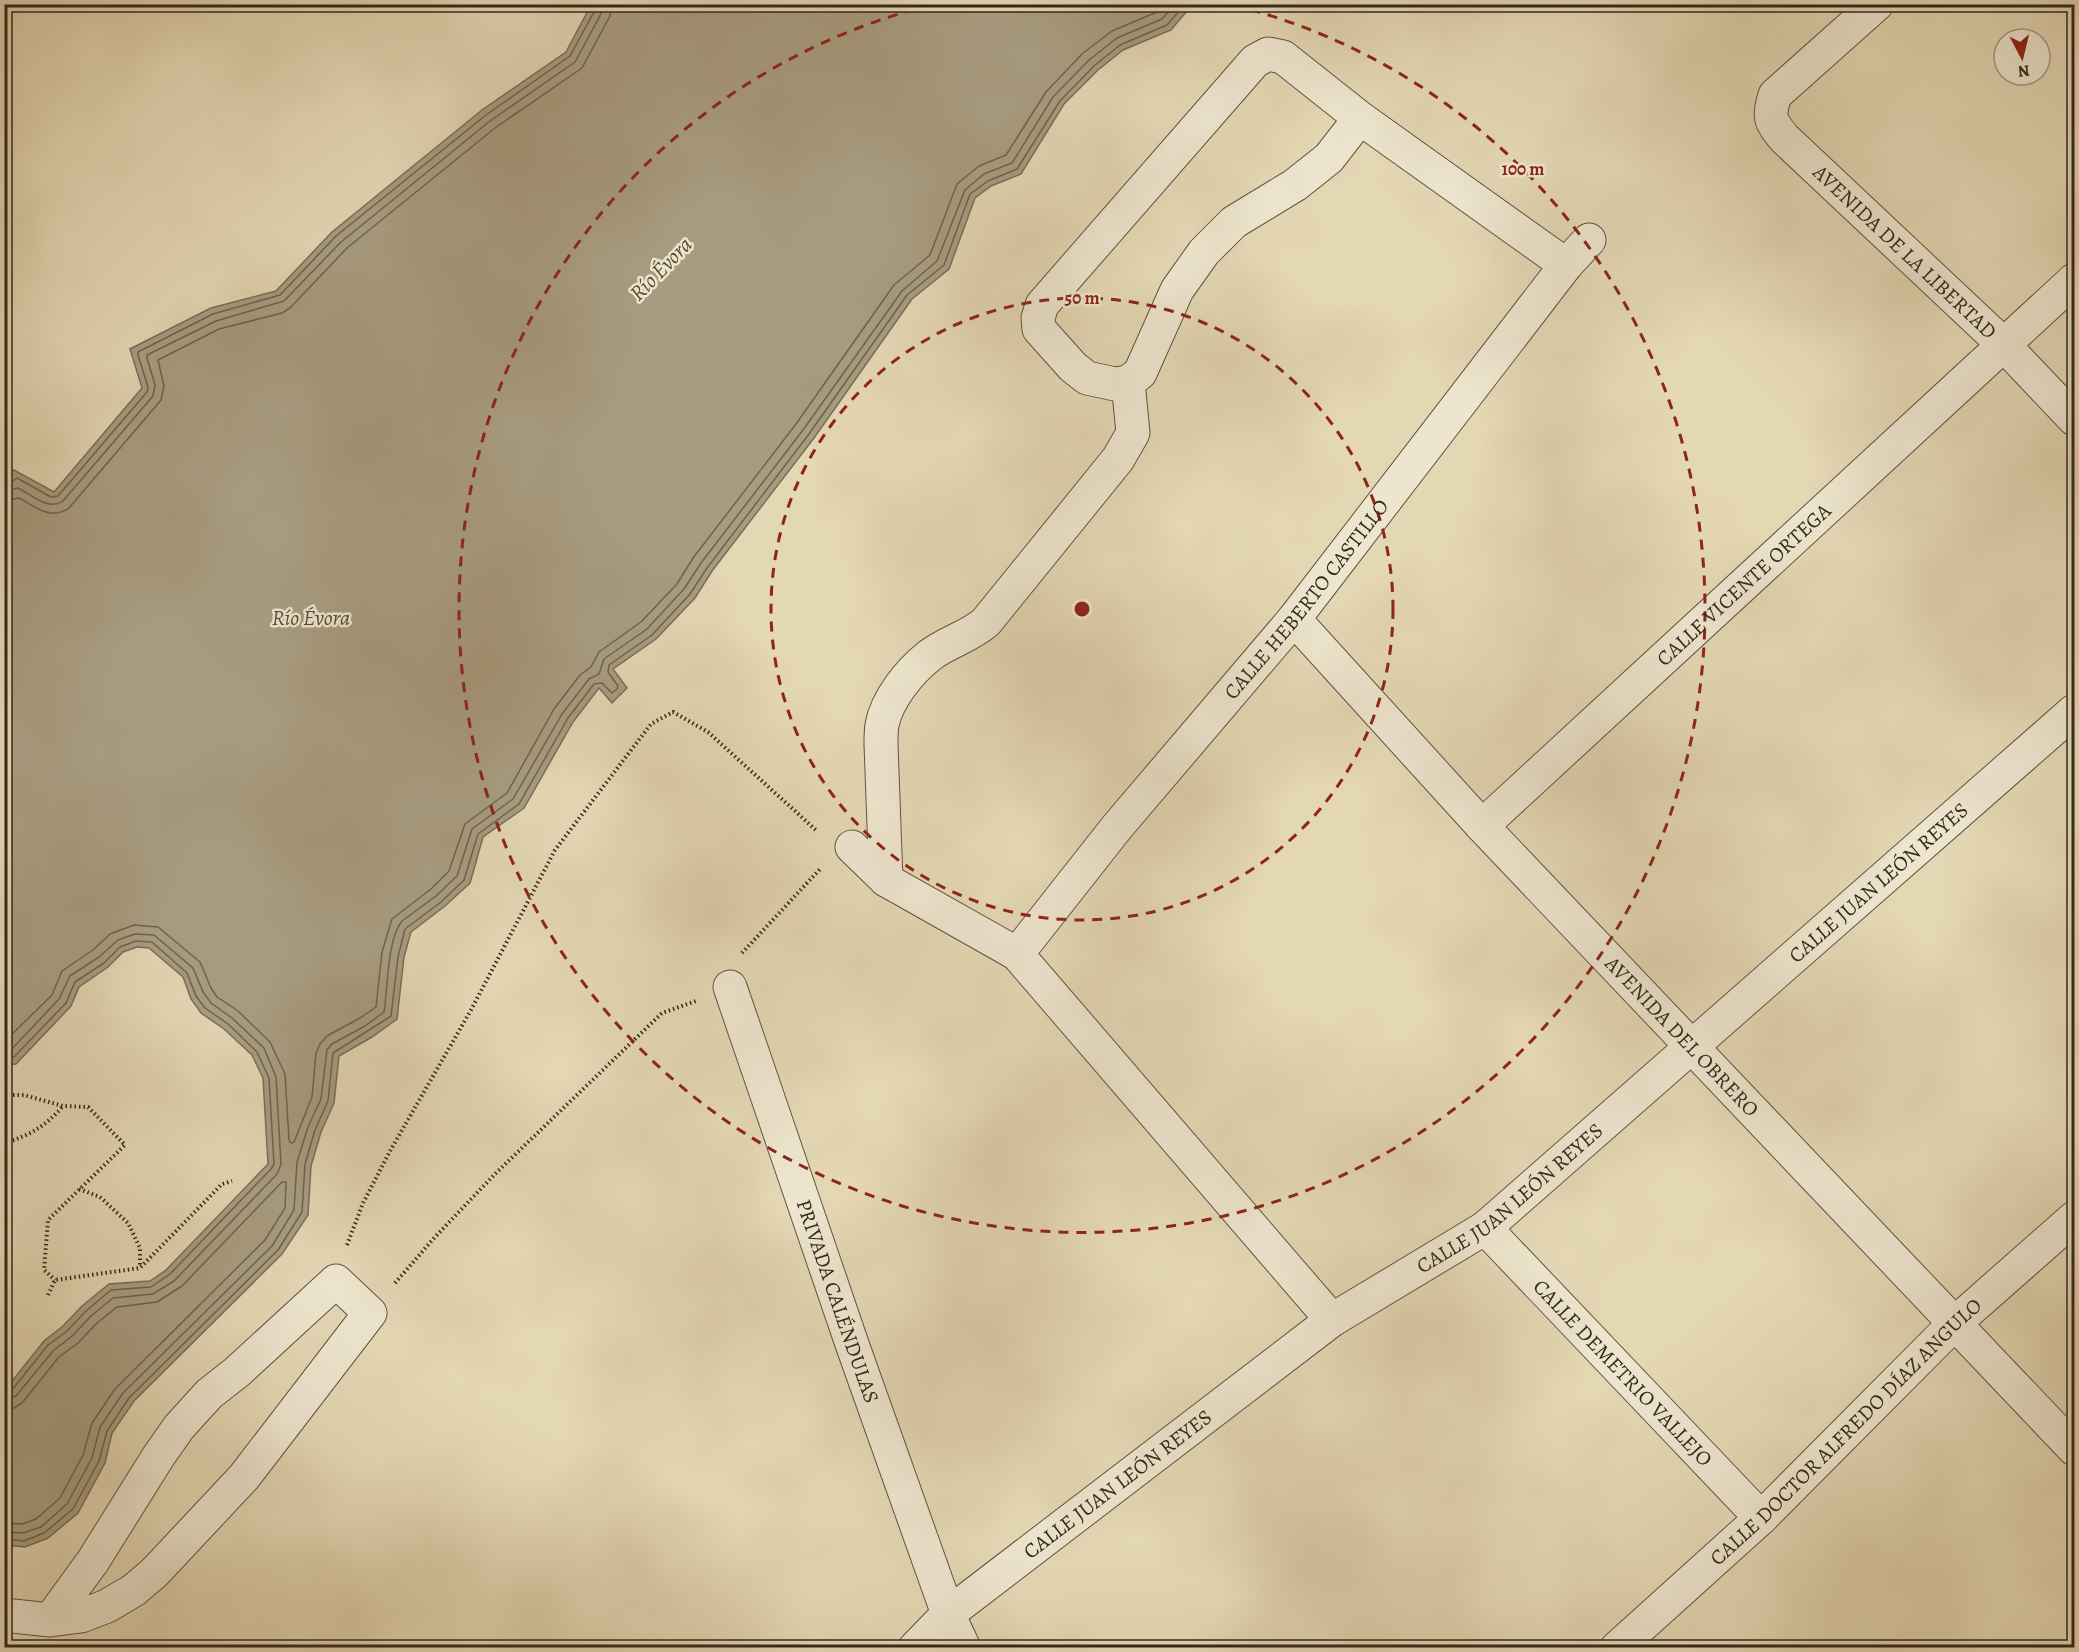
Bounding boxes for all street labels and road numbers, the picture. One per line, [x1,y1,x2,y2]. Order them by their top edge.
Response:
street label: AVENIDA DE LA LIBERTAD [1806,158,2003,345]
street label: CALLE HEBERTO CASTILLO [1218,493,1395,705]
street label: CALLE VICENTE ORTEGA [1650,496,1838,672]
street label: CALLE JUAN LEÓN REYES [1783,796,1974,969]
street label: AVENIDA DEL OBRERO [1598,949,1765,1123]
street label: CALLE JUAN LEÓN REYES [1411,1117,1609,1280]
street label: PRIVADA CALÉNDULAS [789,1195,886,1407]
street label: CALLE DEMETRIO VALLEJO [1527,1273,1719,1473]
street label: CALLE DOCTOR ALFREDO DÍAZ ANGULO [1704,1292,1988,1572]
street label: CALLE JUAN LEÓN REYES [1018,1403,1218,1565]

